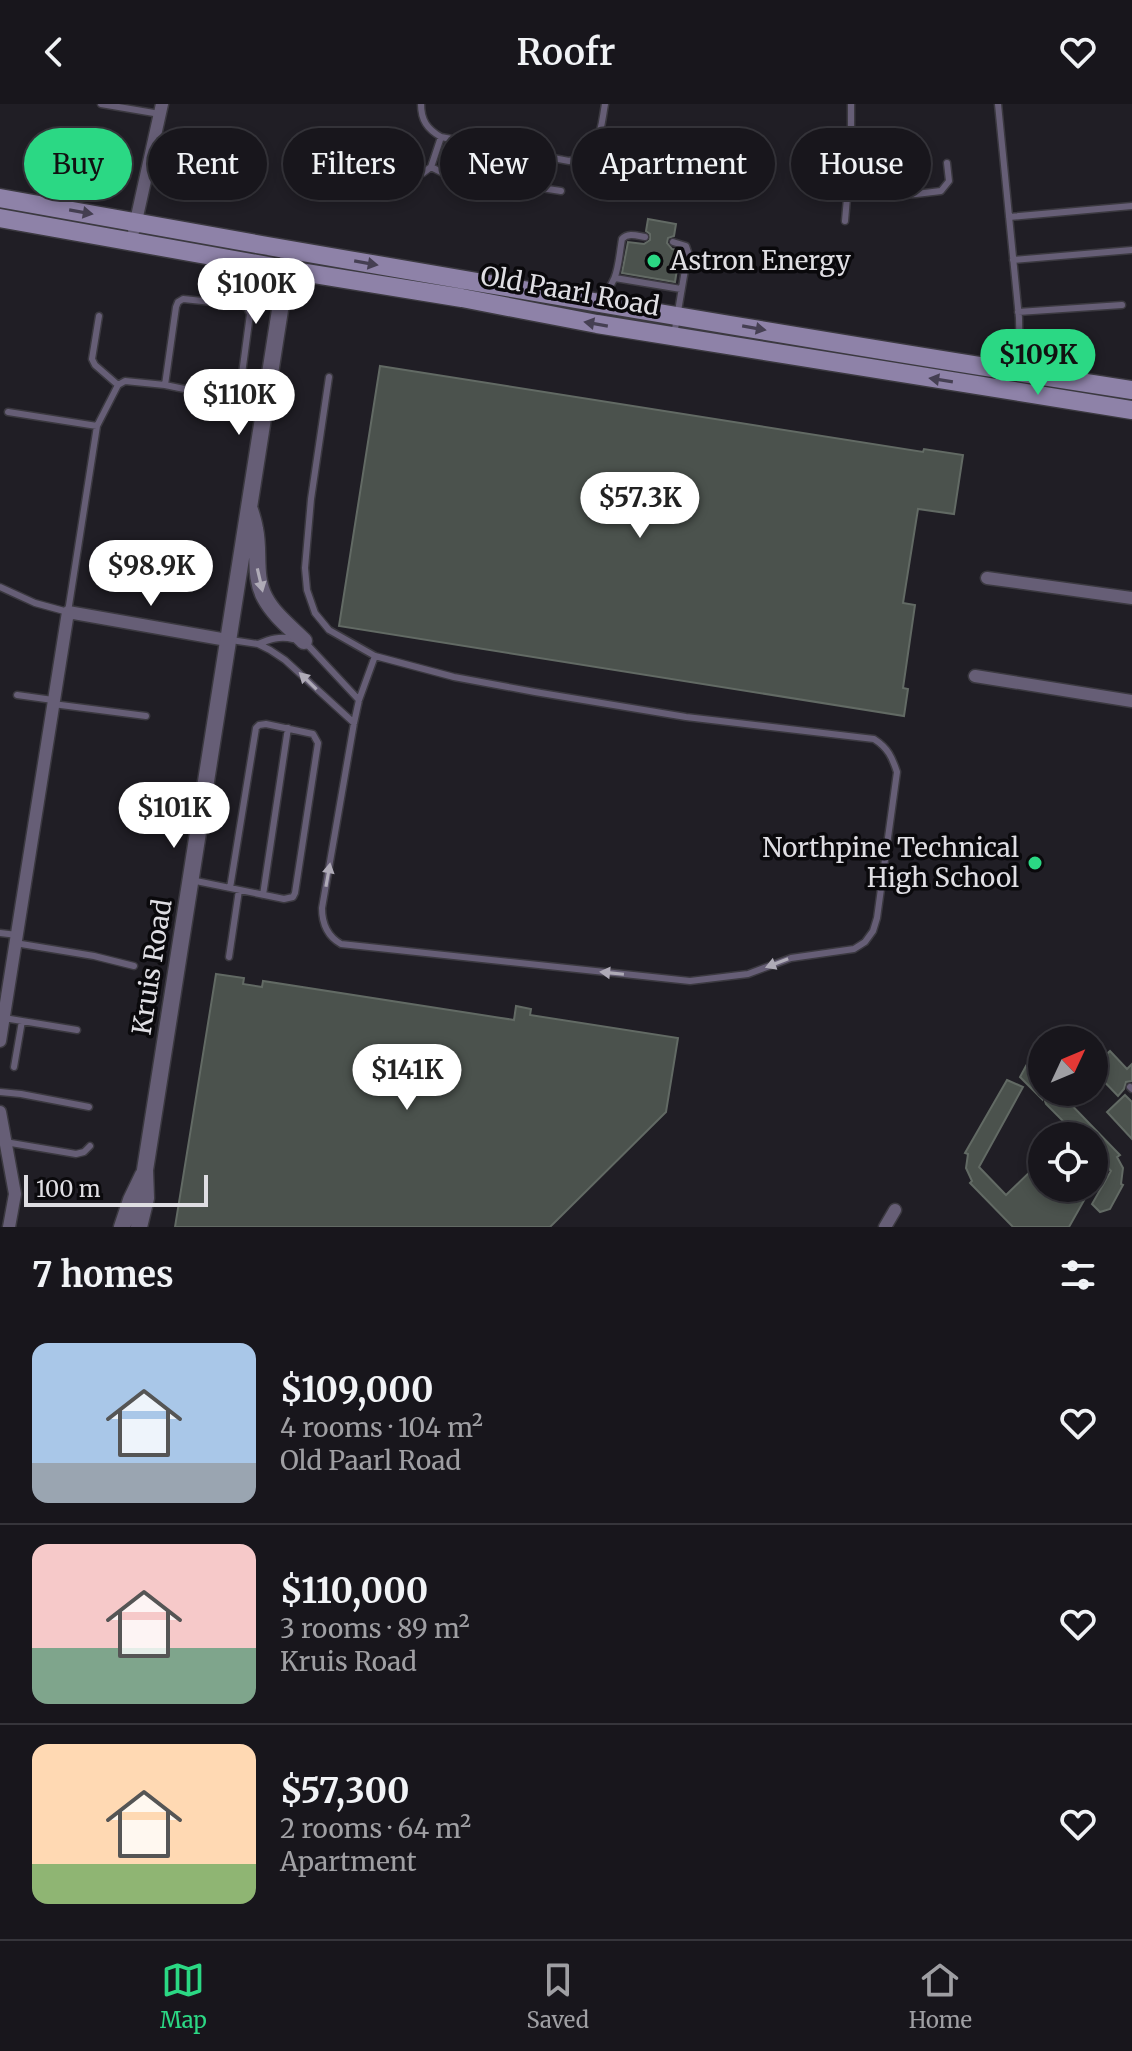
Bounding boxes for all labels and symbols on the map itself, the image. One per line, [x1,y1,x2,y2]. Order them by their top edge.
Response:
one-way arrow [69,206,94,218]
place label: Astron Energy [669,244,852,277]
marker: Astron Energy [645,252,663,270]
one-way arrow [354,257,379,270]
pin: $100K [200,258,312,326]
street label: Old Paarl Road [478,259,663,323]
one-way arrow [584,317,609,329]
one-way arrow [742,322,767,335]
pin: $109K [982,329,1094,397]
pin: $110K [183,369,295,437]
one-way arrow [928,373,953,386]
pin: $57.3K [575,472,705,540]
pin: $98.9K [86,540,216,608]
one-way arrow [254,568,267,593]
one-way arrow [298,673,317,691]
pin: $101K [118,782,230,850]
place label: Northpine Technical High School [762,831,1019,894]
marker: Northpine Technical High School [1026,854,1044,872]
one-way arrow [322,862,334,887]
street label: Kruis Road [124,896,179,1037]
one-way arrow [765,957,789,970]
one-way arrow [599,966,624,979]
north arrow [1028,1026,1108,1106]
pin: $141K [351,1044,463,1112]
scale bar [24,1171,208,1207]

